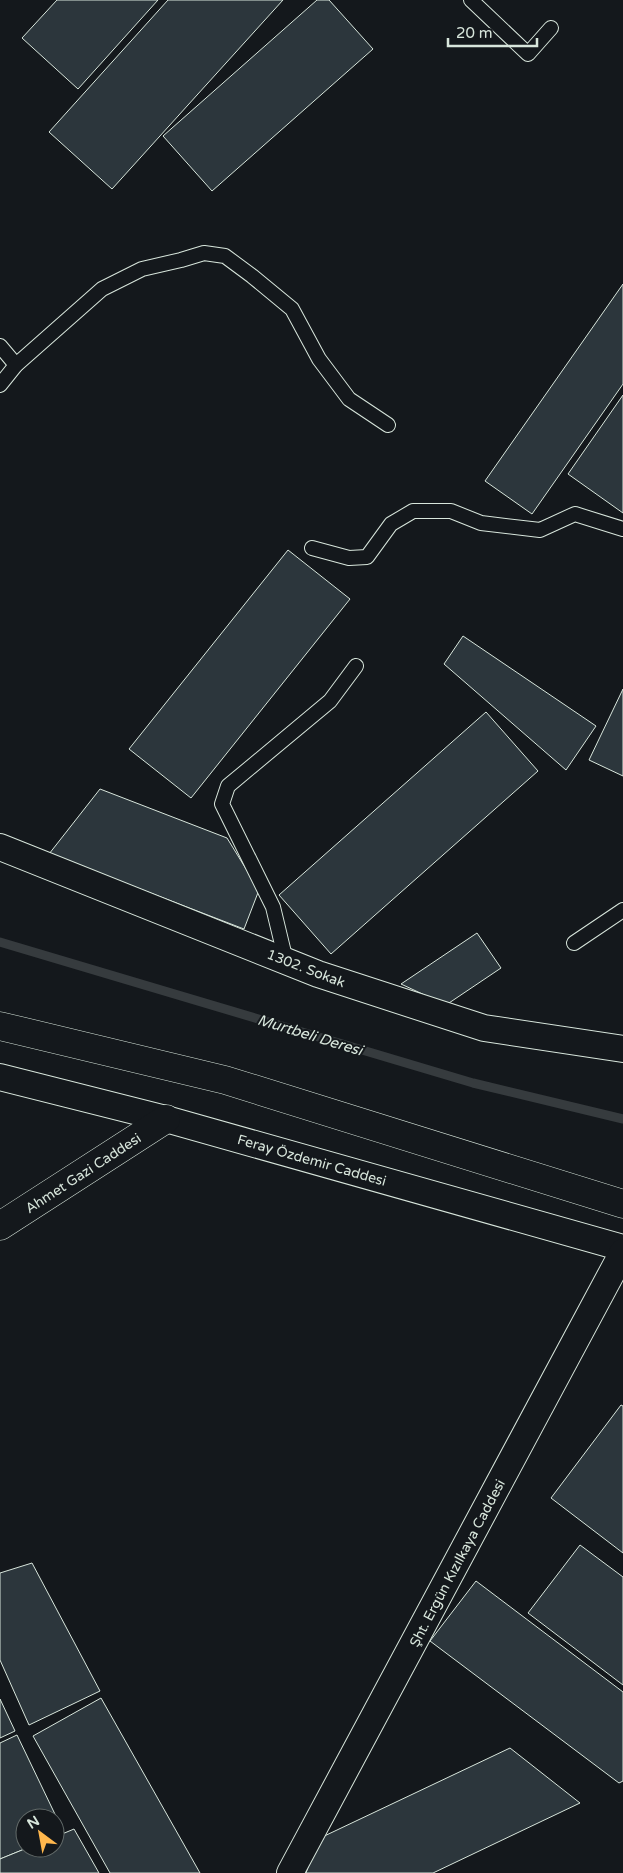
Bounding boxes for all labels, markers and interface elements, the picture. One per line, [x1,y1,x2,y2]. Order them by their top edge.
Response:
scale bar [448,15,537,47]
text: 20 m [456,24,493,42]
street label: 1302. Sokak [264,946,348,991]
water label: Murtbeli Deresi [255,1011,367,1060]
street label: Ahmet Gazi Caddesi [22,1130,144,1217]
street label: Feray Özdemir Caddesi [236,1131,388,1190]
street label: Şht. Ergün Kızılkaya Caddesi [406,1477,509,1650]
north arrow [15,1808,65,1858]
text: N [24,1812,43,1833]

